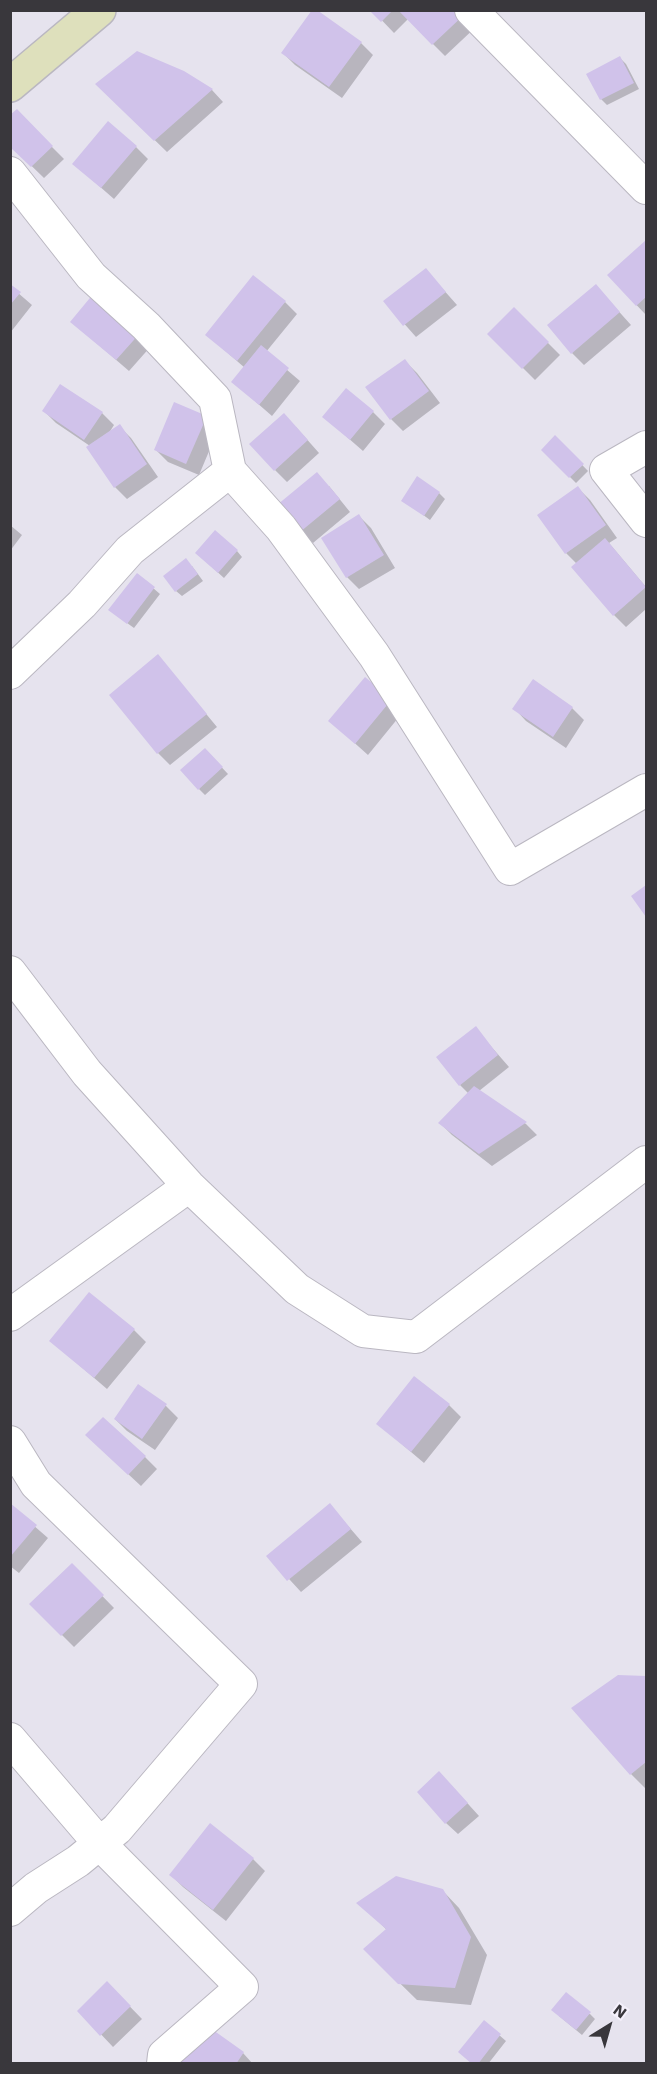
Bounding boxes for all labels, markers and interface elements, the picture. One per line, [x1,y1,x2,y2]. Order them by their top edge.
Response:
north arrow [579,1996,639,2056]
text: N [610,2000,631,2022]

